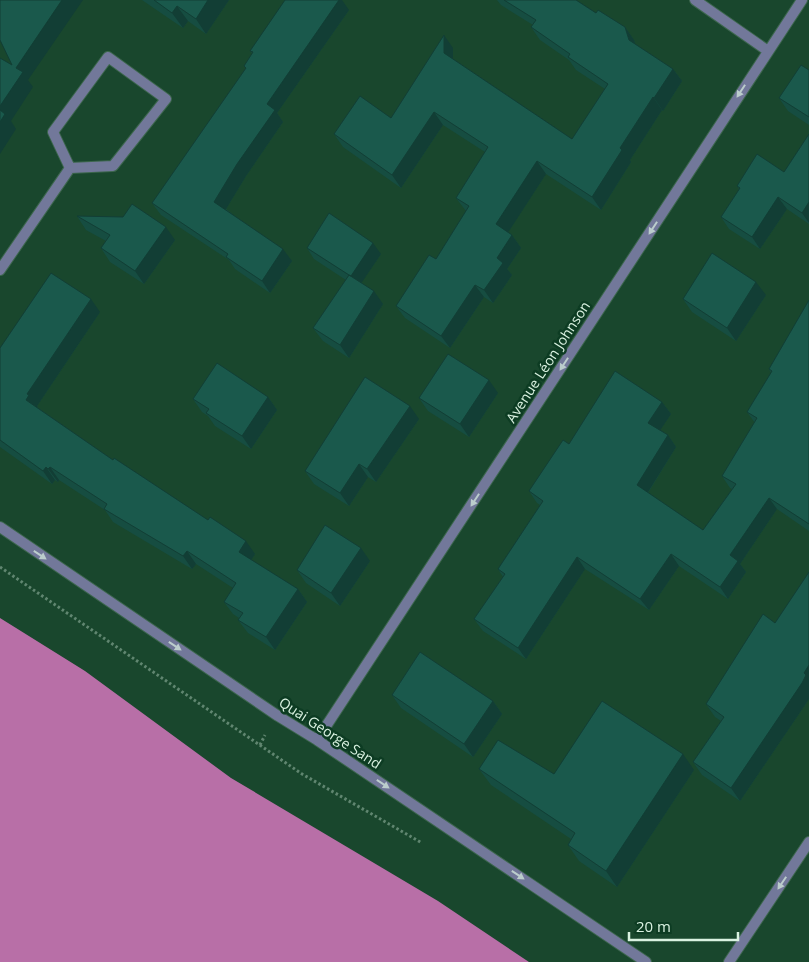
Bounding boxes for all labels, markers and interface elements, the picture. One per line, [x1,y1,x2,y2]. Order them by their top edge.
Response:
one-way arrow [737,85,746,98]
one-way arrow [648,221,657,234]
street label: Avenue Léon Johnson [501,297,594,426]
one-way arrow [559,357,569,370]
one-way arrow [470,493,480,506]
one-way arrow [34,550,47,559]
one-way arrow [168,641,182,651]
street label: Quai George Sand [275,692,385,773]
one-way arrow [376,779,390,789]
one-way arrow [511,870,524,880]
one-way arrow [777,876,787,889]
scale bar [629,910,738,942]
text: 20 m [636,916,671,936]

